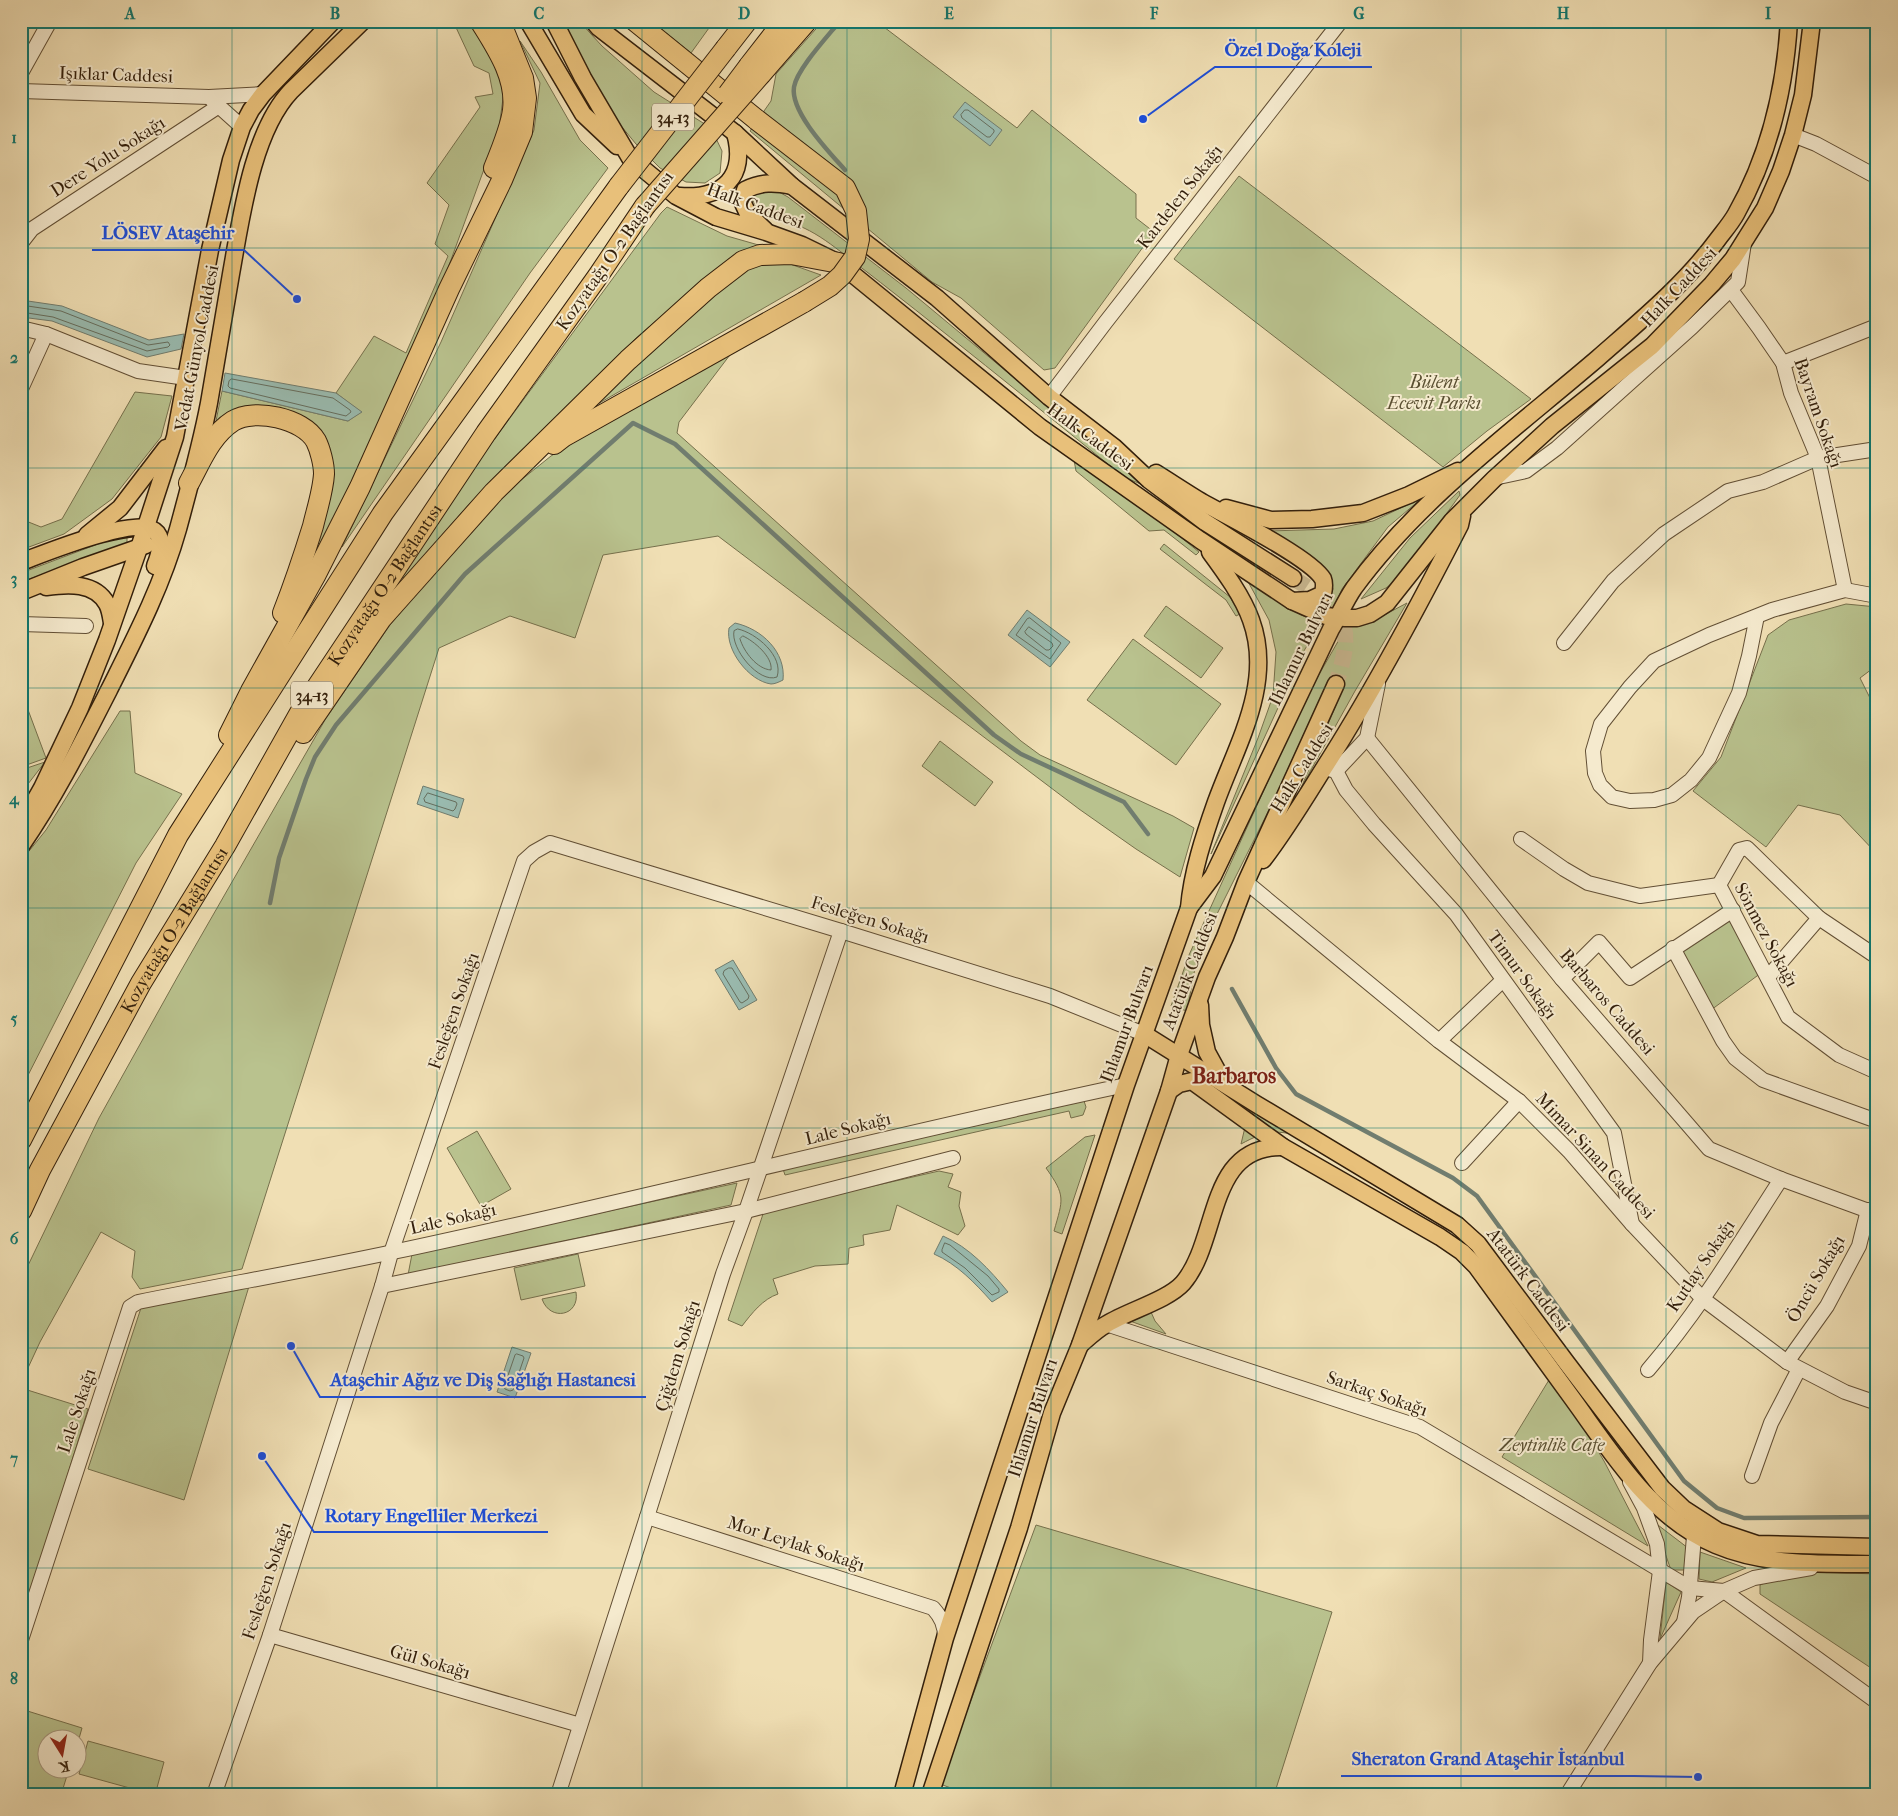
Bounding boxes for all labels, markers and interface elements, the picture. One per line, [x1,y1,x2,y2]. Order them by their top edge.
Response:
text: A [124,4,136,23]
text: B [330,4,340,23]
text: C [534,4,545,23]
text: D [738,4,750,23]
text: E [944,4,954,23]
text: F [1149,4,1159,23]
text: G [1353,4,1365,23]
text: H [1557,4,1570,23]
text: I [1765,4,1772,23]
callout: Özel Doğa Koleji [1215,33,1372,67]
text: Özel Doğa Koleji [1224,38,1362,61]
street label: Işıklar Caddesi [59,63,174,88]
road number: 34-13 [652,104,694,130]
street label: Dere Yolu Sokağı [47,112,170,202]
text: 1 [11,128,17,147]
street label: Kardelen Sokağı [1133,140,1228,253]
street label: Kozyatağı O-2 Bağlantısı [552,167,678,335]
street label: Halk Caddesi [704,179,807,233]
callout: LÖSEV Ataşehir [92,216,244,250]
text: LÖSEV Ataşehir [102,221,235,244]
street label: Halk Caddesi [1637,242,1722,331]
street label: Vedat Günyol Caddesi [170,262,224,434]
text: 2 [10,348,18,367]
street label: Bayram Sokağı [1789,355,1847,471]
park label: Bülent Ecevit Parkı [1386,372,1481,414]
street label: Halk Caddesi [1043,399,1138,476]
street label: Kozyatağı O-2 Bağlantısı [324,499,447,670]
text: 3 [11,569,17,589]
street label: Ihlamur Bulvarı [1264,588,1338,709]
road number: 34-13 [291,682,333,708]
street label: Halk Caddesi [1266,719,1338,817]
text: 4 [8,789,20,809]
street label: Kozyatağı O-2 Bağlantısı [116,843,233,1017]
street label: Sönmez Sokağı [1730,879,1803,991]
street label: Fesleğen Sokağı [808,892,932,948]
street label: Atatürk Caddesi [1158,909,1222,1034]
street label: Timur Sokağı [1483,927,1562,1024]
street label: Barbaros Caddesi [1555,945,1659,1060]
street label: Fesleğen Sokağı [424,949,484,1072]
street label: Ihlamur Bulvarı [1096,962,1158,1086]
text: 5 [11,1009,18,1028]
district label: Barbaros [1192,1063,1276,1089]
street label: Mimar Sinan Caddesi [1531,1088,1659,1224]
street label: Lale Sokağı [803,1108,894,1150]
street label: Lale Sokağı [408,1199,499,1239]
street label: Kutlay Sokağı [1663,1215,1740,1316]
street label: Atatürk Caddesi [1482,1223,1574,1337]
text: 6 [10,1229,19,1248]
street label: Öncü Sokağı [1782,1230,1850,1326]
street label: Çiğdem Sokağı [651,1297,706,1414]
street label: Ihlamur Bulvarı [1004,1355,1062,1480]
callout: Ataşehir Ağız ve Diş Sağlığı Hastanesi [320,1363,646,1397]
street label: Lale Sokağı [53,1365,101,1456]
street label: Sarkaç Sokağı [1324,1367,1431,1421]
text: Ataşehir Ağız ve Diş Sağlığı Hastanesi [329,1369,636,1391]
park label: Zeytinlik Cafe [1499,1435,1605,1456]
text: 7 [9,1449,18,1468]
callout: Rotary Engelliler Merkezi [314,1498,548,1532]
text: Rotary Engelliler Merkezi [324,1505,538,1527]
street label: Mor Leylak Sokağı [725,1512,868,1576]
street label: Fesleğen Sokağı [238,1519,296,1642]
street label: Gül Sokağı [387,1641,473,1684]
text: 8 [10,1669,18,1688]
north arrow [38,1728,88,1778]
callout: Sheraton Grand Ataşehir İstanbul [1341,1742,1634,1776]
text: Sheraton Grand Ataşehir İstanbul [1352,1747,1625,1770]
text: K [57,1757,71,1776]

